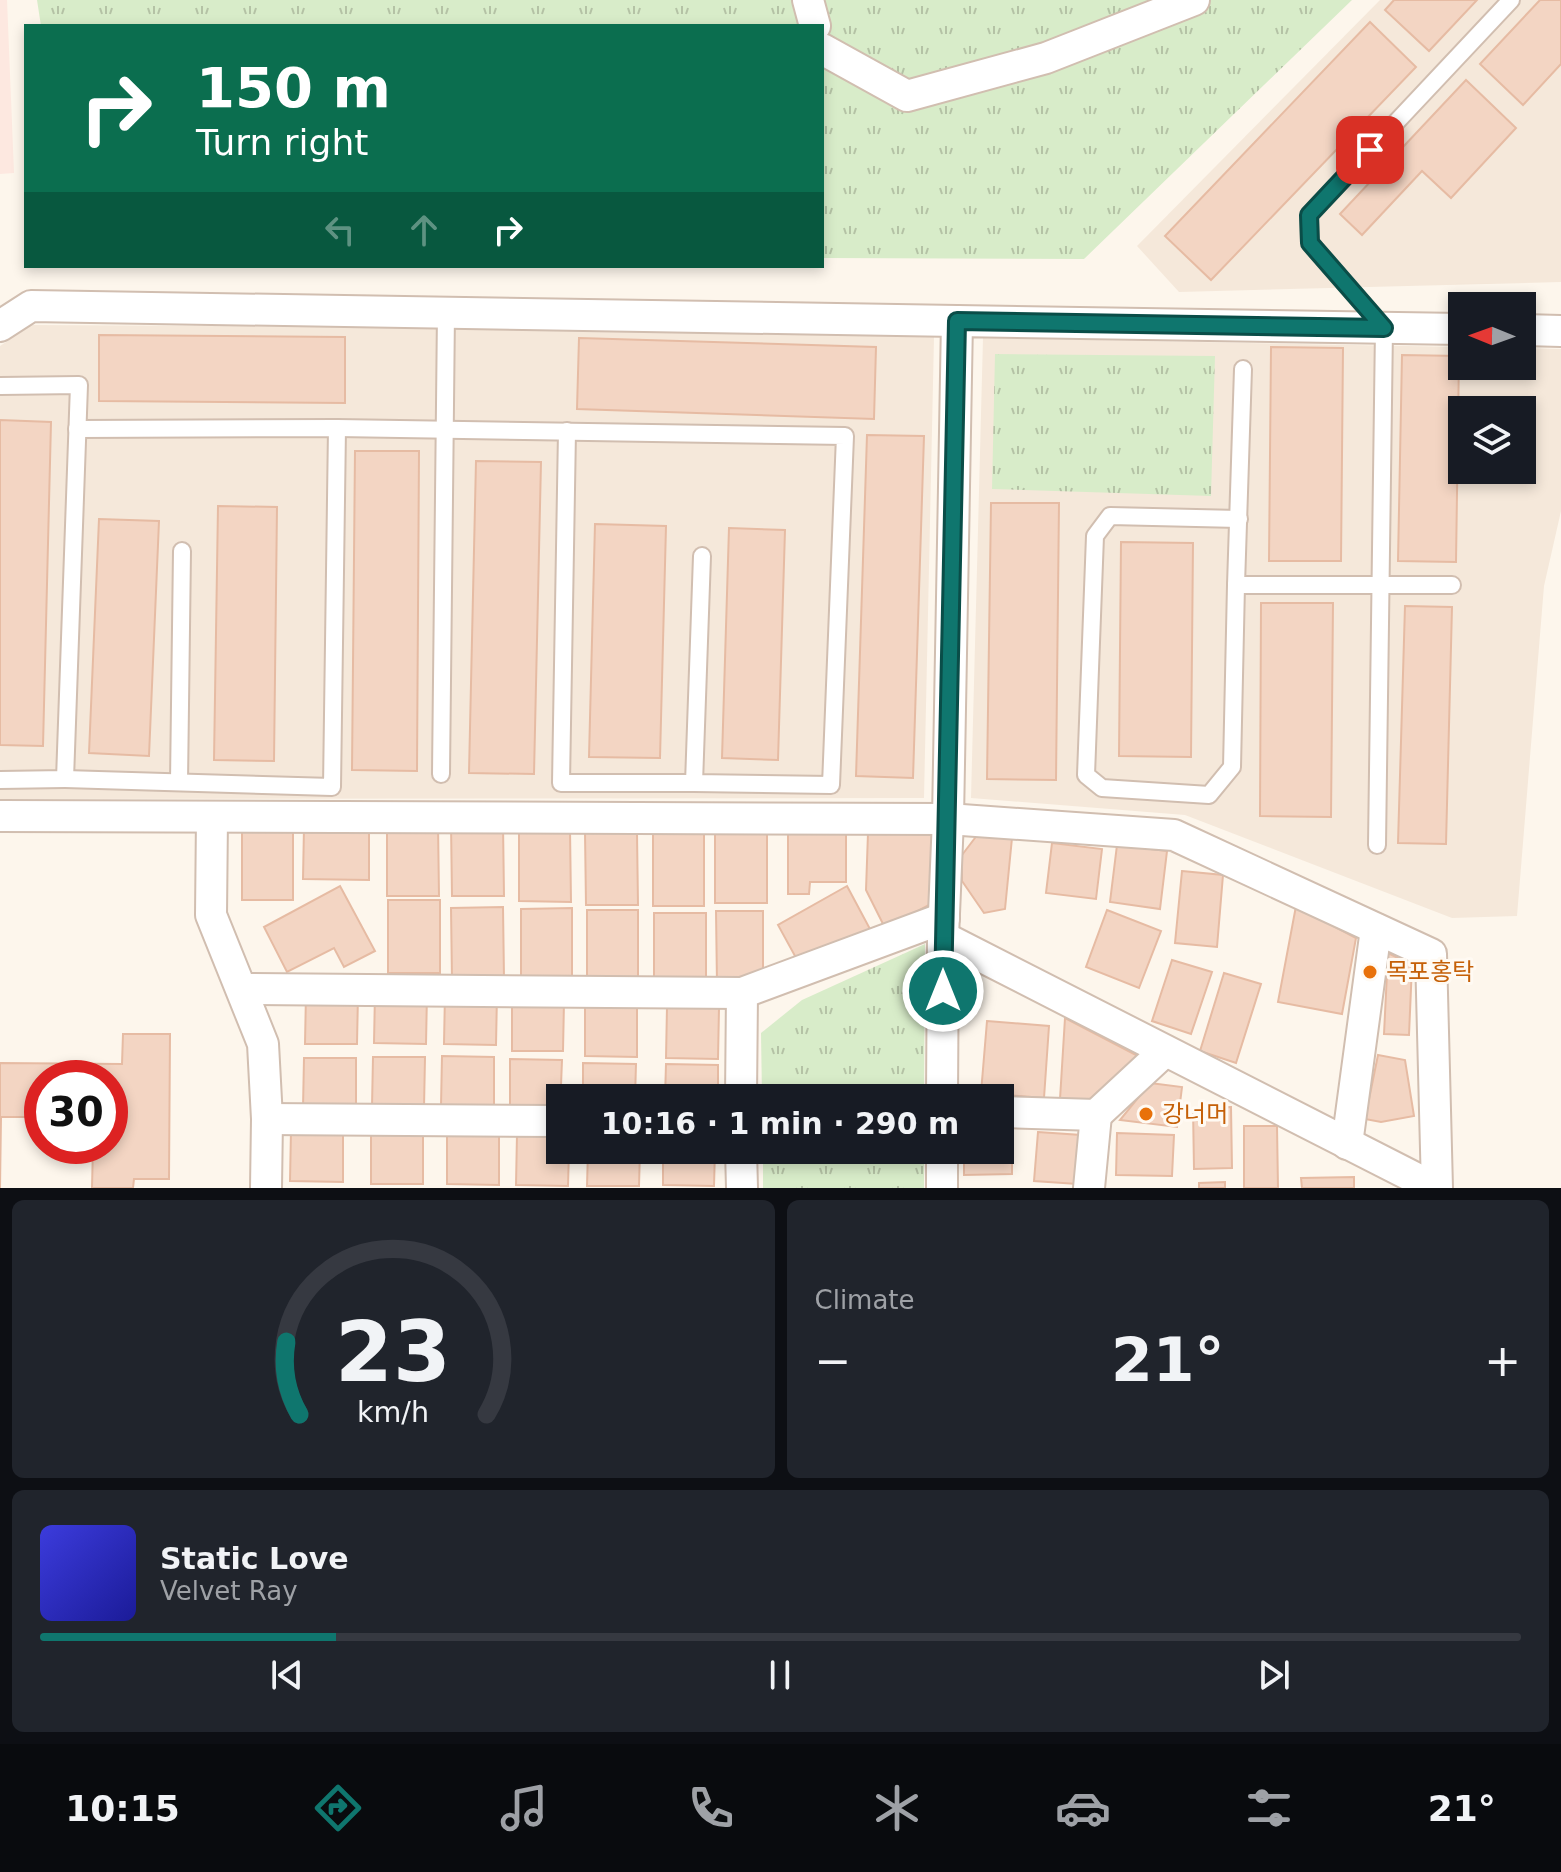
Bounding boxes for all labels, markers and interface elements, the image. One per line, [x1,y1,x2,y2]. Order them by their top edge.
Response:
text: 150 m [196,55,391,120]
icon: right [64,56,168,160]
pin [1336,116,1404,184]
text: Turn right [196,122,368,163]
icon: arrive [1348,128,1392,172]
icon: left [318,208,362,252]
icon: ahead [402,208,446,252]
icon: right [486,208,530,252]
north arrow [1448,292,1536,380]
map controls [1448,292,1536,484]
button: layers [1448,396,1536,484]
position arrow [901,949,985,1033]
place label: 목포홍탁 [1386,958,1474,986]
marker: 목포홍탁 [1361,963,1379,981]
speed limit sign: 30 [24,1060,128,1164]
place label: 강너머 [1162,1100,1228,1128]
marker: 강너머 [1137,1105,1155,1123]
text: 10:16 · 1 min · 290 m [601,1106,959,1141]
text: Climate [815,1285,915,1315]
text: 23 [335,1304,451,1401]
text: 21° [1111,1325,1225,1395]
text: − [815,1335,851,1386]
text: + [1484,1335,1521,1386]
text: km/h [357,1395,429,1429]
text: Static Love [160,1541,349,1576]
text: Velvet Ray [160,1576,298,1606]
icon: previous [265,1653,309,1697]
icon: pause [758,1653,802,1697]
icon: next [1252,1653,1296,1697]
icon: directions [310,1780,366,1836]
icon: music [496,1780,552,1836]
icon: phone [683,1780,739,1836]
icon: climate [869,1780,925,1836]
icon: car [1055,1780,1111,1836]
icon: filters [1241,1780,1297,1836]
text: 10:15 [65,1788,180,1829]
text: 21° [1428,1788,1496,1829]

